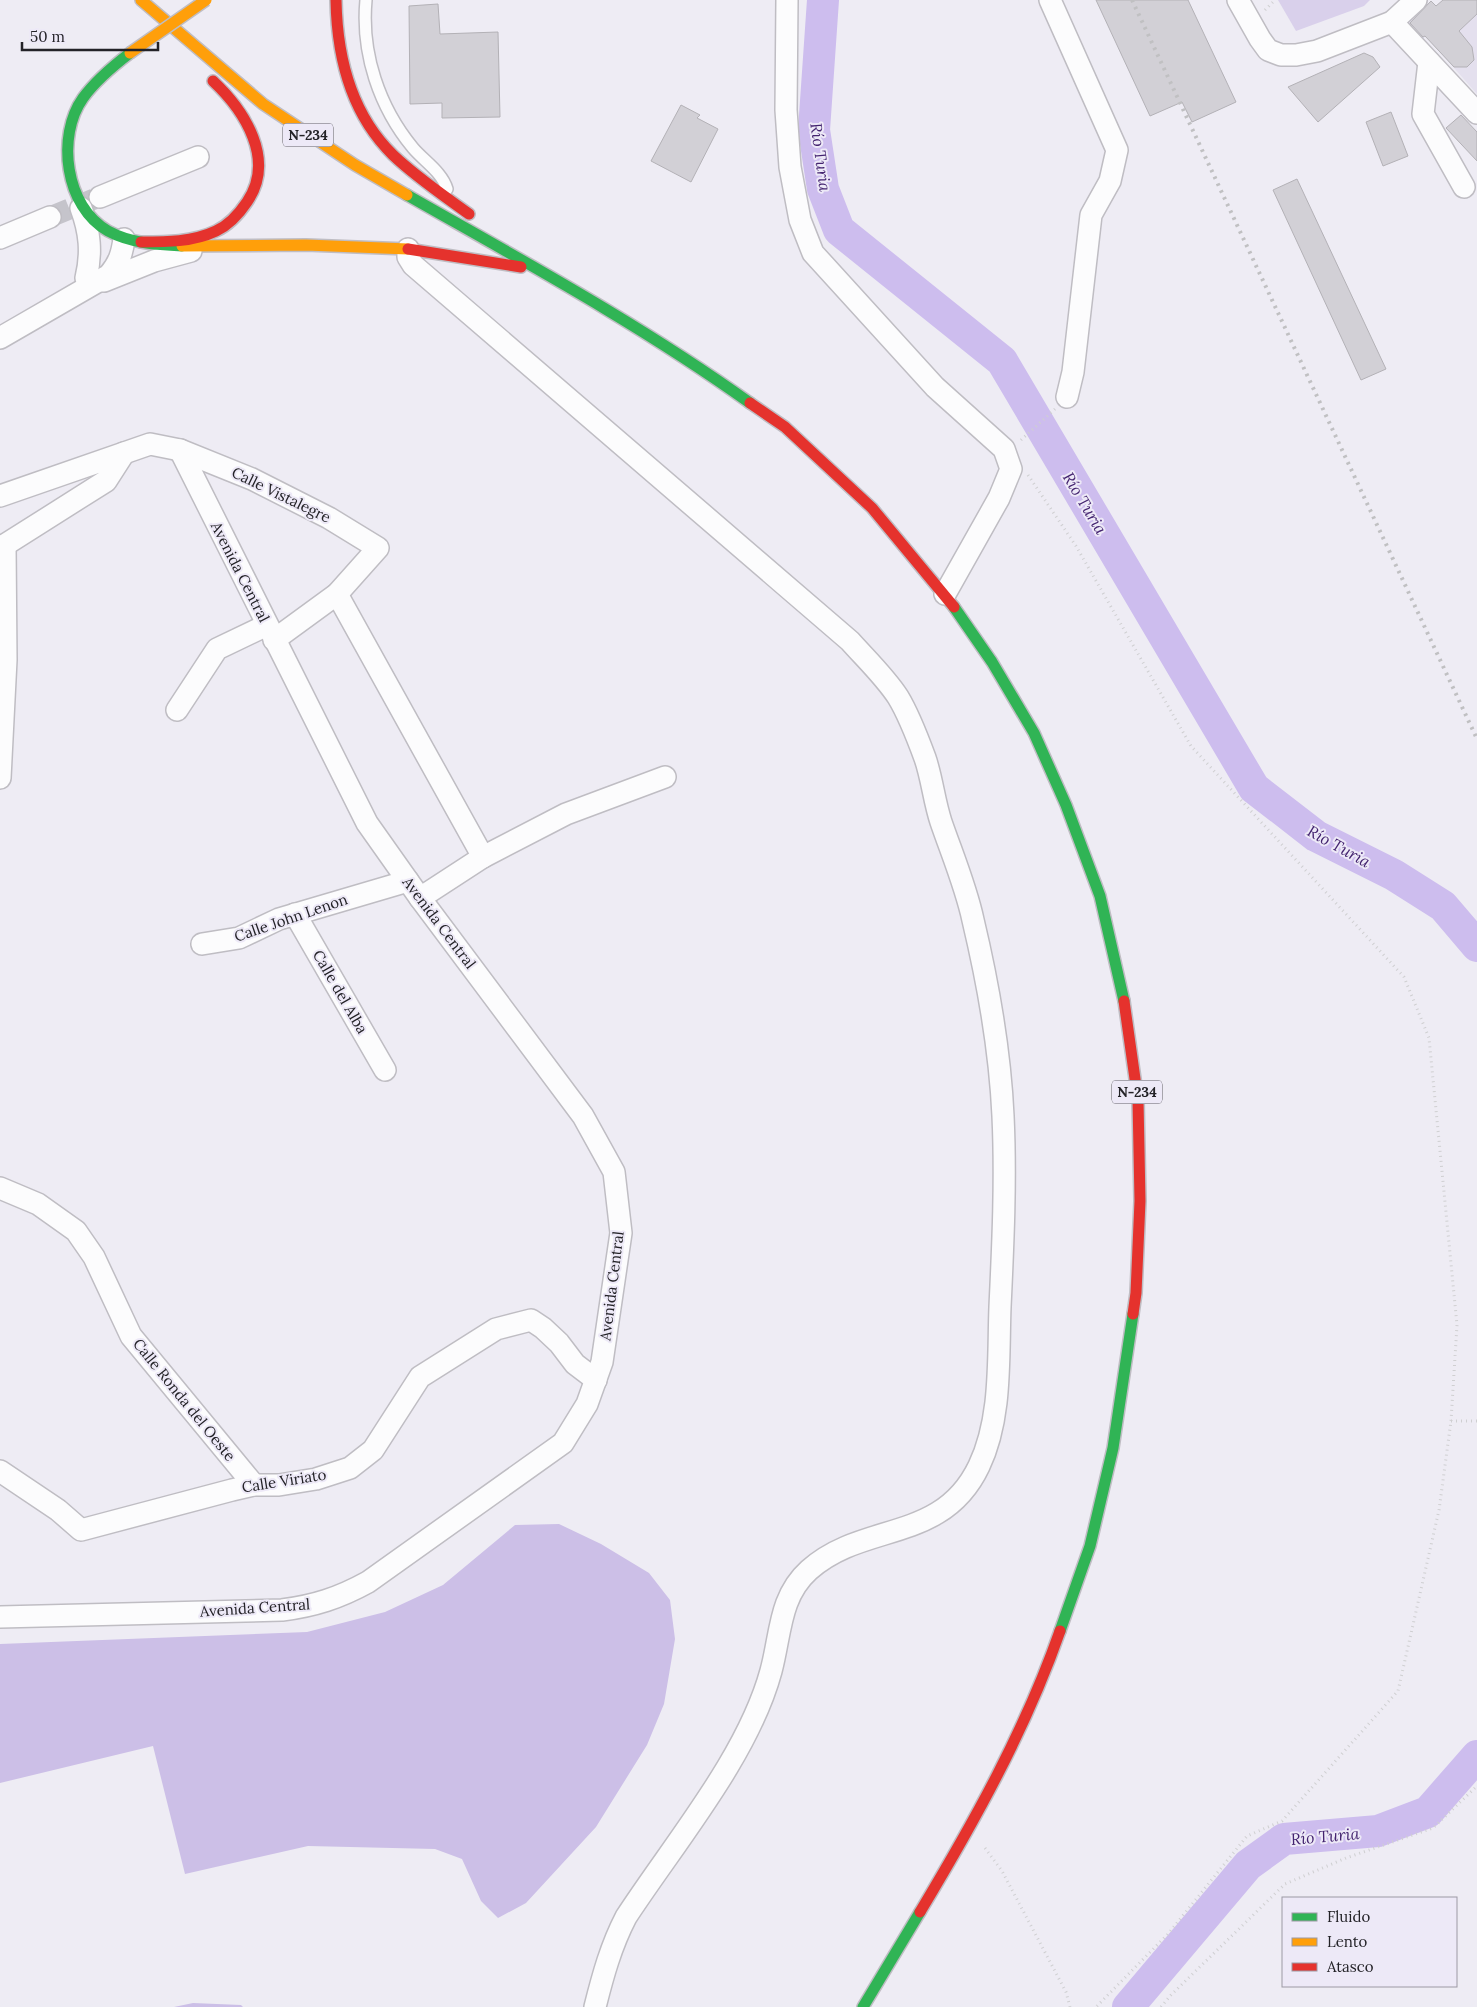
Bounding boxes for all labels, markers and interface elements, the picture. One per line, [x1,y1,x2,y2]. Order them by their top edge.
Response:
scale bar [22,20,159,52]
text: 50 m [30,27,65,46]
water label: Río Turia [806,122,836,193]
road number: N-234 [283,124,333,146]
street label: Calle Vistalegre [229,462,334,527]
water label: Río Turia [1059,468,1111,538]
street label: Avenida Central [206,517,274,625]
water label: Río Turia [1304,821,1374,871]
street label: Avenida Central [398,872,480,972]
street label: Calle John Lenon [232,889,350,946]
street label: Calle del Alba [309,946,372,1037]
road number: N-234 [1112,1080,1162,1104]
street label: Avenida Central [595,1230,628,1343]
street label: Calle Ronda del Oeste [129,1335,240,1465]
street label: Calle Viriato [240,1464,328,1497]
street label: Avenida Central [198,1594,311,1621]
water label: Río Turia [1290,1823,1360,1849]
legend [1282,1897,1457,1987]
text: Fluido [1327,1907,1370,1926]
text: Lento [1327,1932,1368,1951]
text: Atasco [1326,1957,1374,1976]

